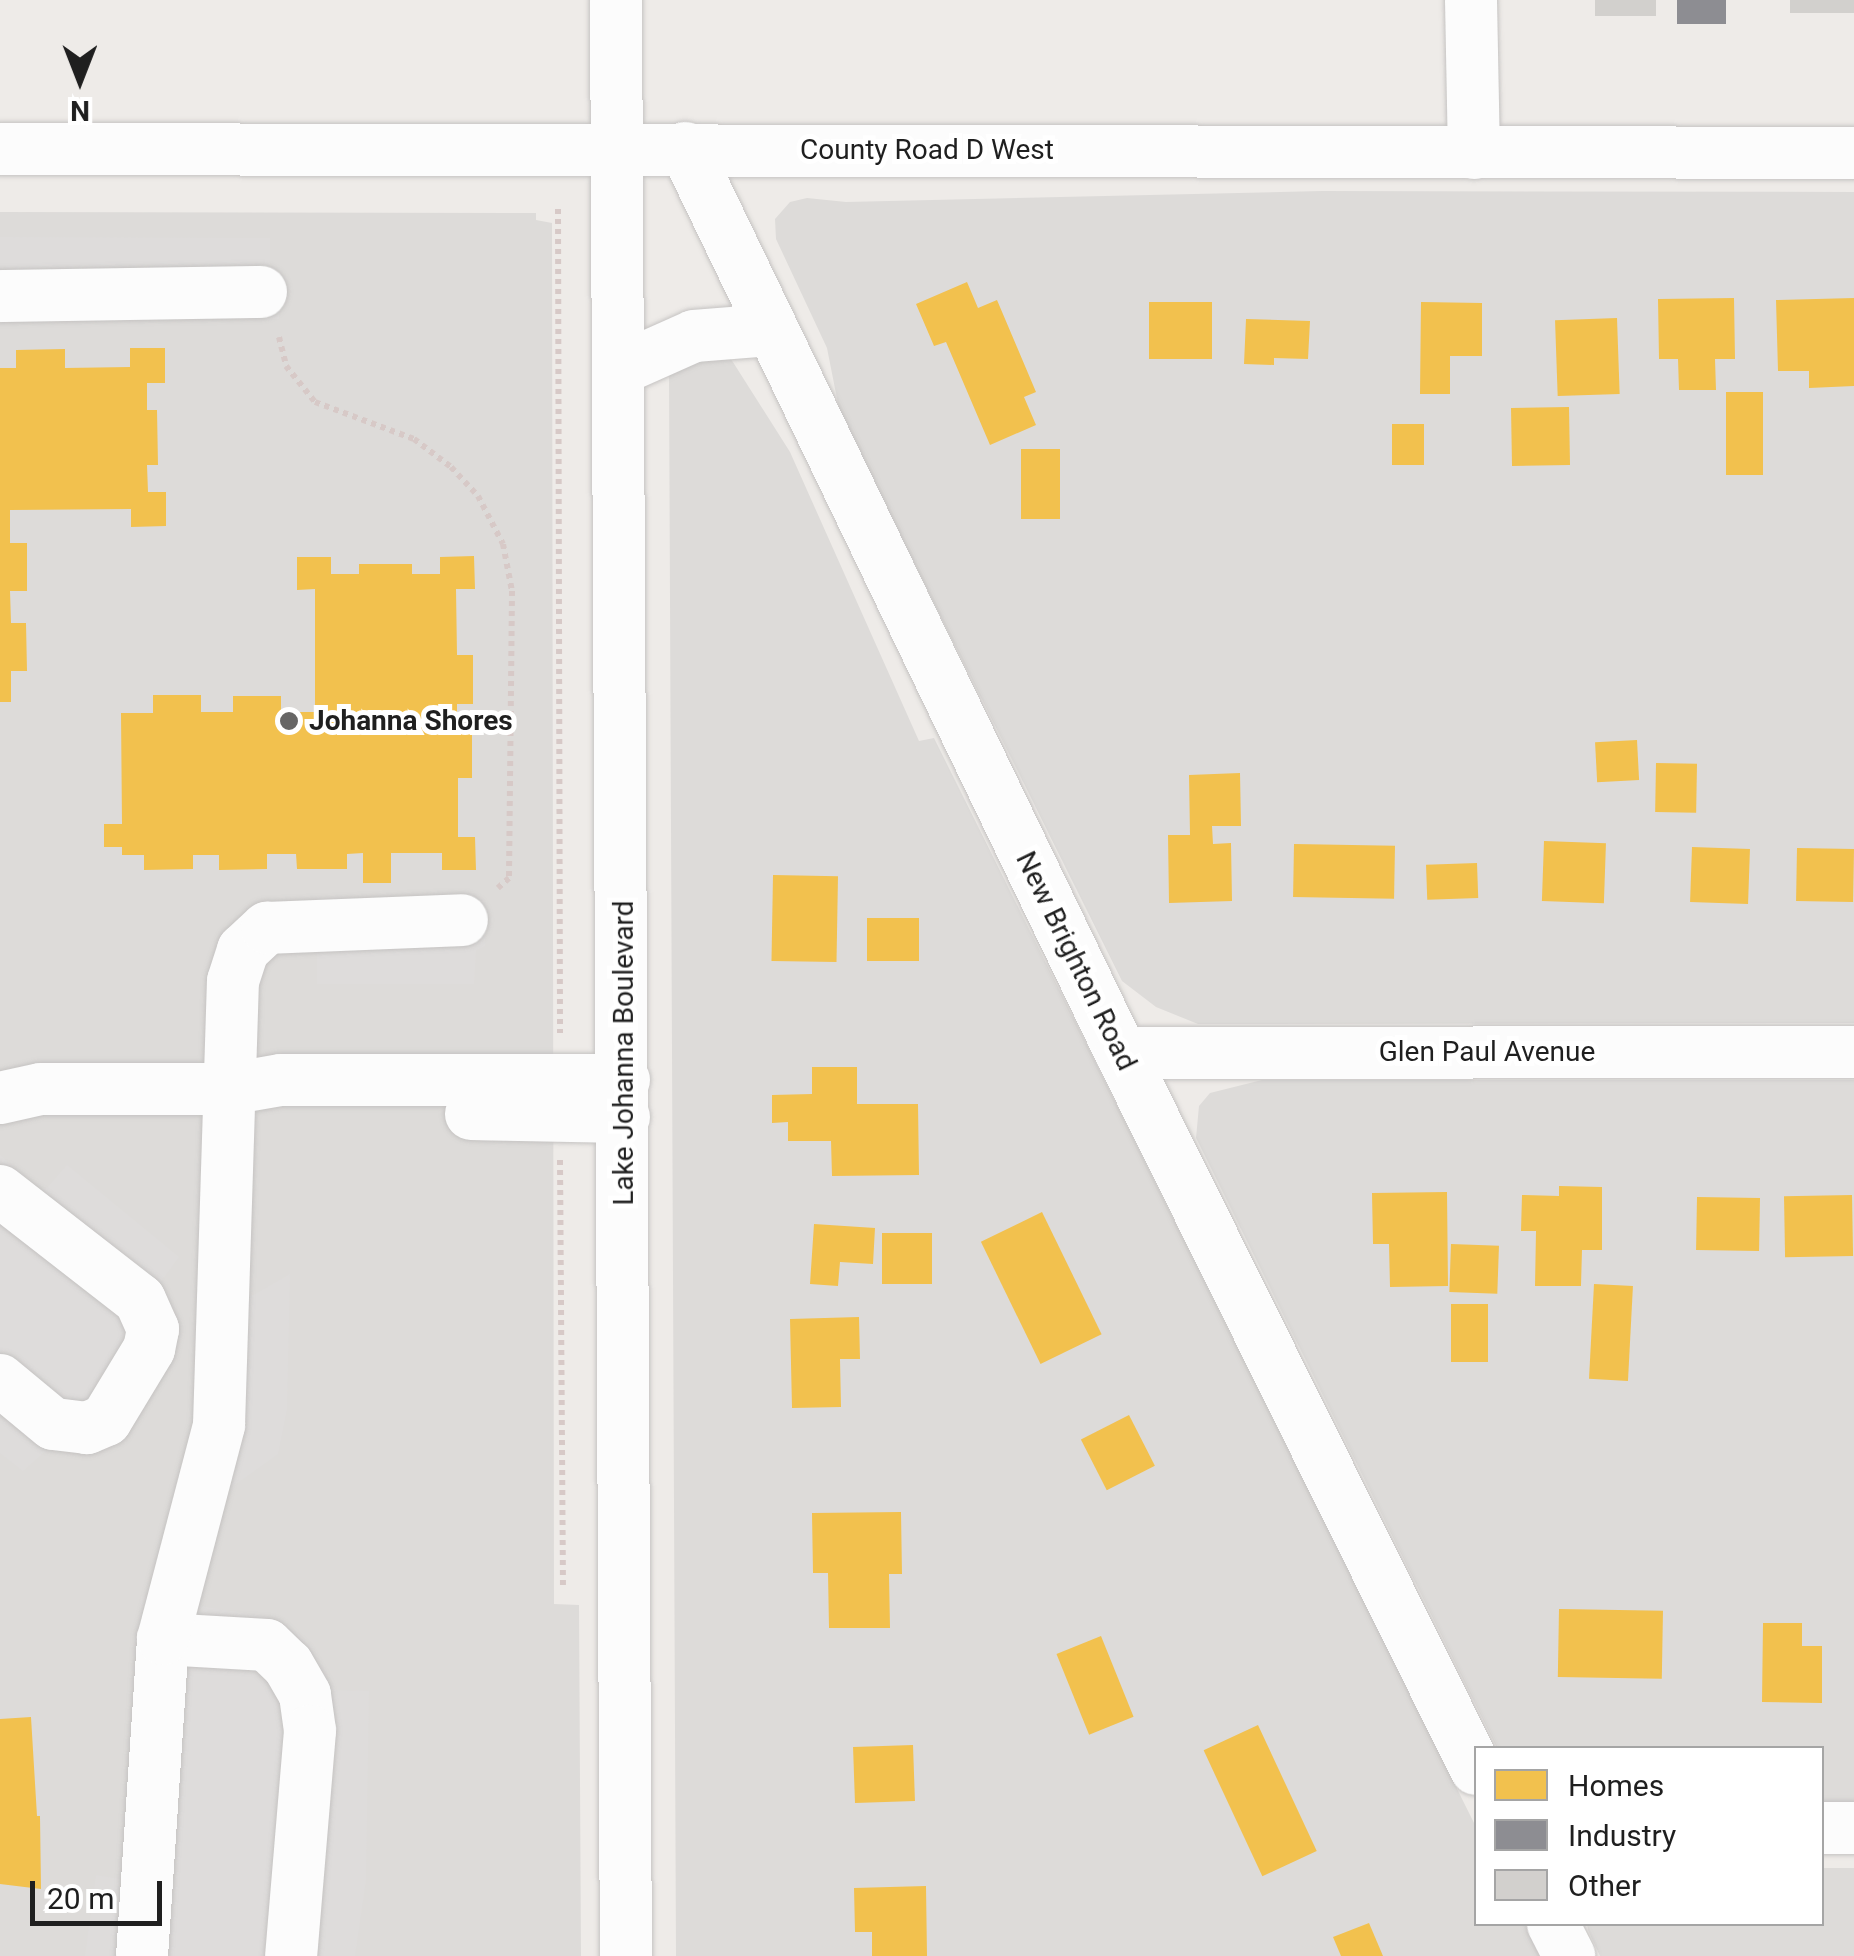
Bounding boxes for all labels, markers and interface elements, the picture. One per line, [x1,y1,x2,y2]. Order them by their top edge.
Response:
north arrow [30,30,130,130]
text: N [70,94,90,127]
street label: County Road D West [800,133,1054,167]
place label: Johanna Shores [309,704,513,738]
marker: Johanna Shores [278,710,300,732]
street label: New Brighton Road [1008,846,1144,1076]
street label: Lake Johanna Boulevard [607,900,641,1206]
street label: Glen Paul Avenue [1379,1035,1595,1069]
legend [1474,1746,1824,1926]
text: Homes [1568,1768,1664,1803]
text: Industry [1568,1818,1676,1853]
scale bar [35,1861,168,1923]
text: Other [1568,1868,1641,1903]
text: 20 m [47,1881,114,1916]

